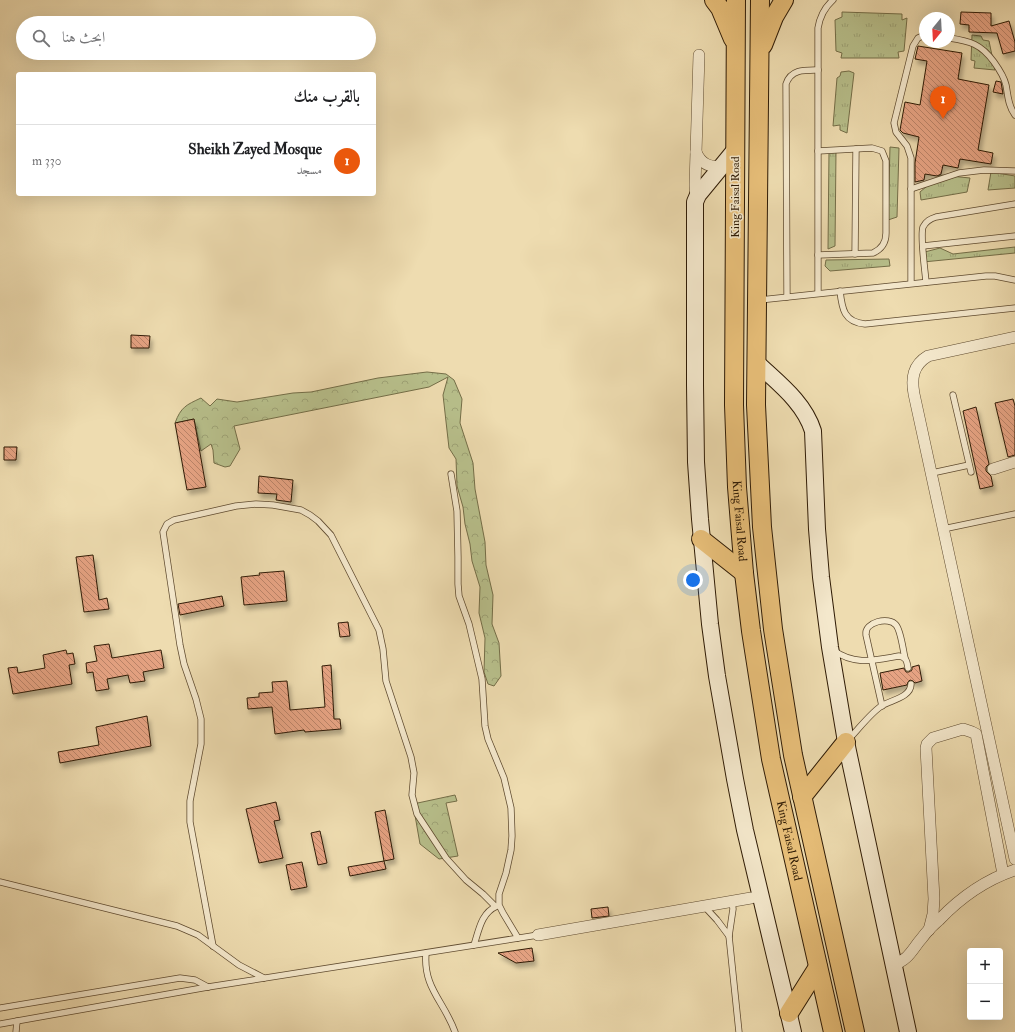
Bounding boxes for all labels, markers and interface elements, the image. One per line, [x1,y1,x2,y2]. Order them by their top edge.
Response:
north arrow [919,12,955,48]
search box [16,16,376,60]
icon: search [30,27,52,49]
text: ابحث هنا [62,28,105,47]
text: بالقرب منك [294,86,360,107]
pin: 1 [930,86,956,119]
text: Sheikh Zayed Mosque [188,140,322,159]
text: 330 m [32,153,62,169]
text: 1 [345,153,349,169]
street label: King Faisal Road [728,156,743,238]
text: مسجد [296,162,322,178]
street label: King Faisal Road [729,480,750,562]
your location [683,570,703,590]
street label: King Faisal Road [773,799,805,882]
map controls [967,948,1003,1020]
button: + [967,948,1003,984]
button: − [967,984,1003,1020]

